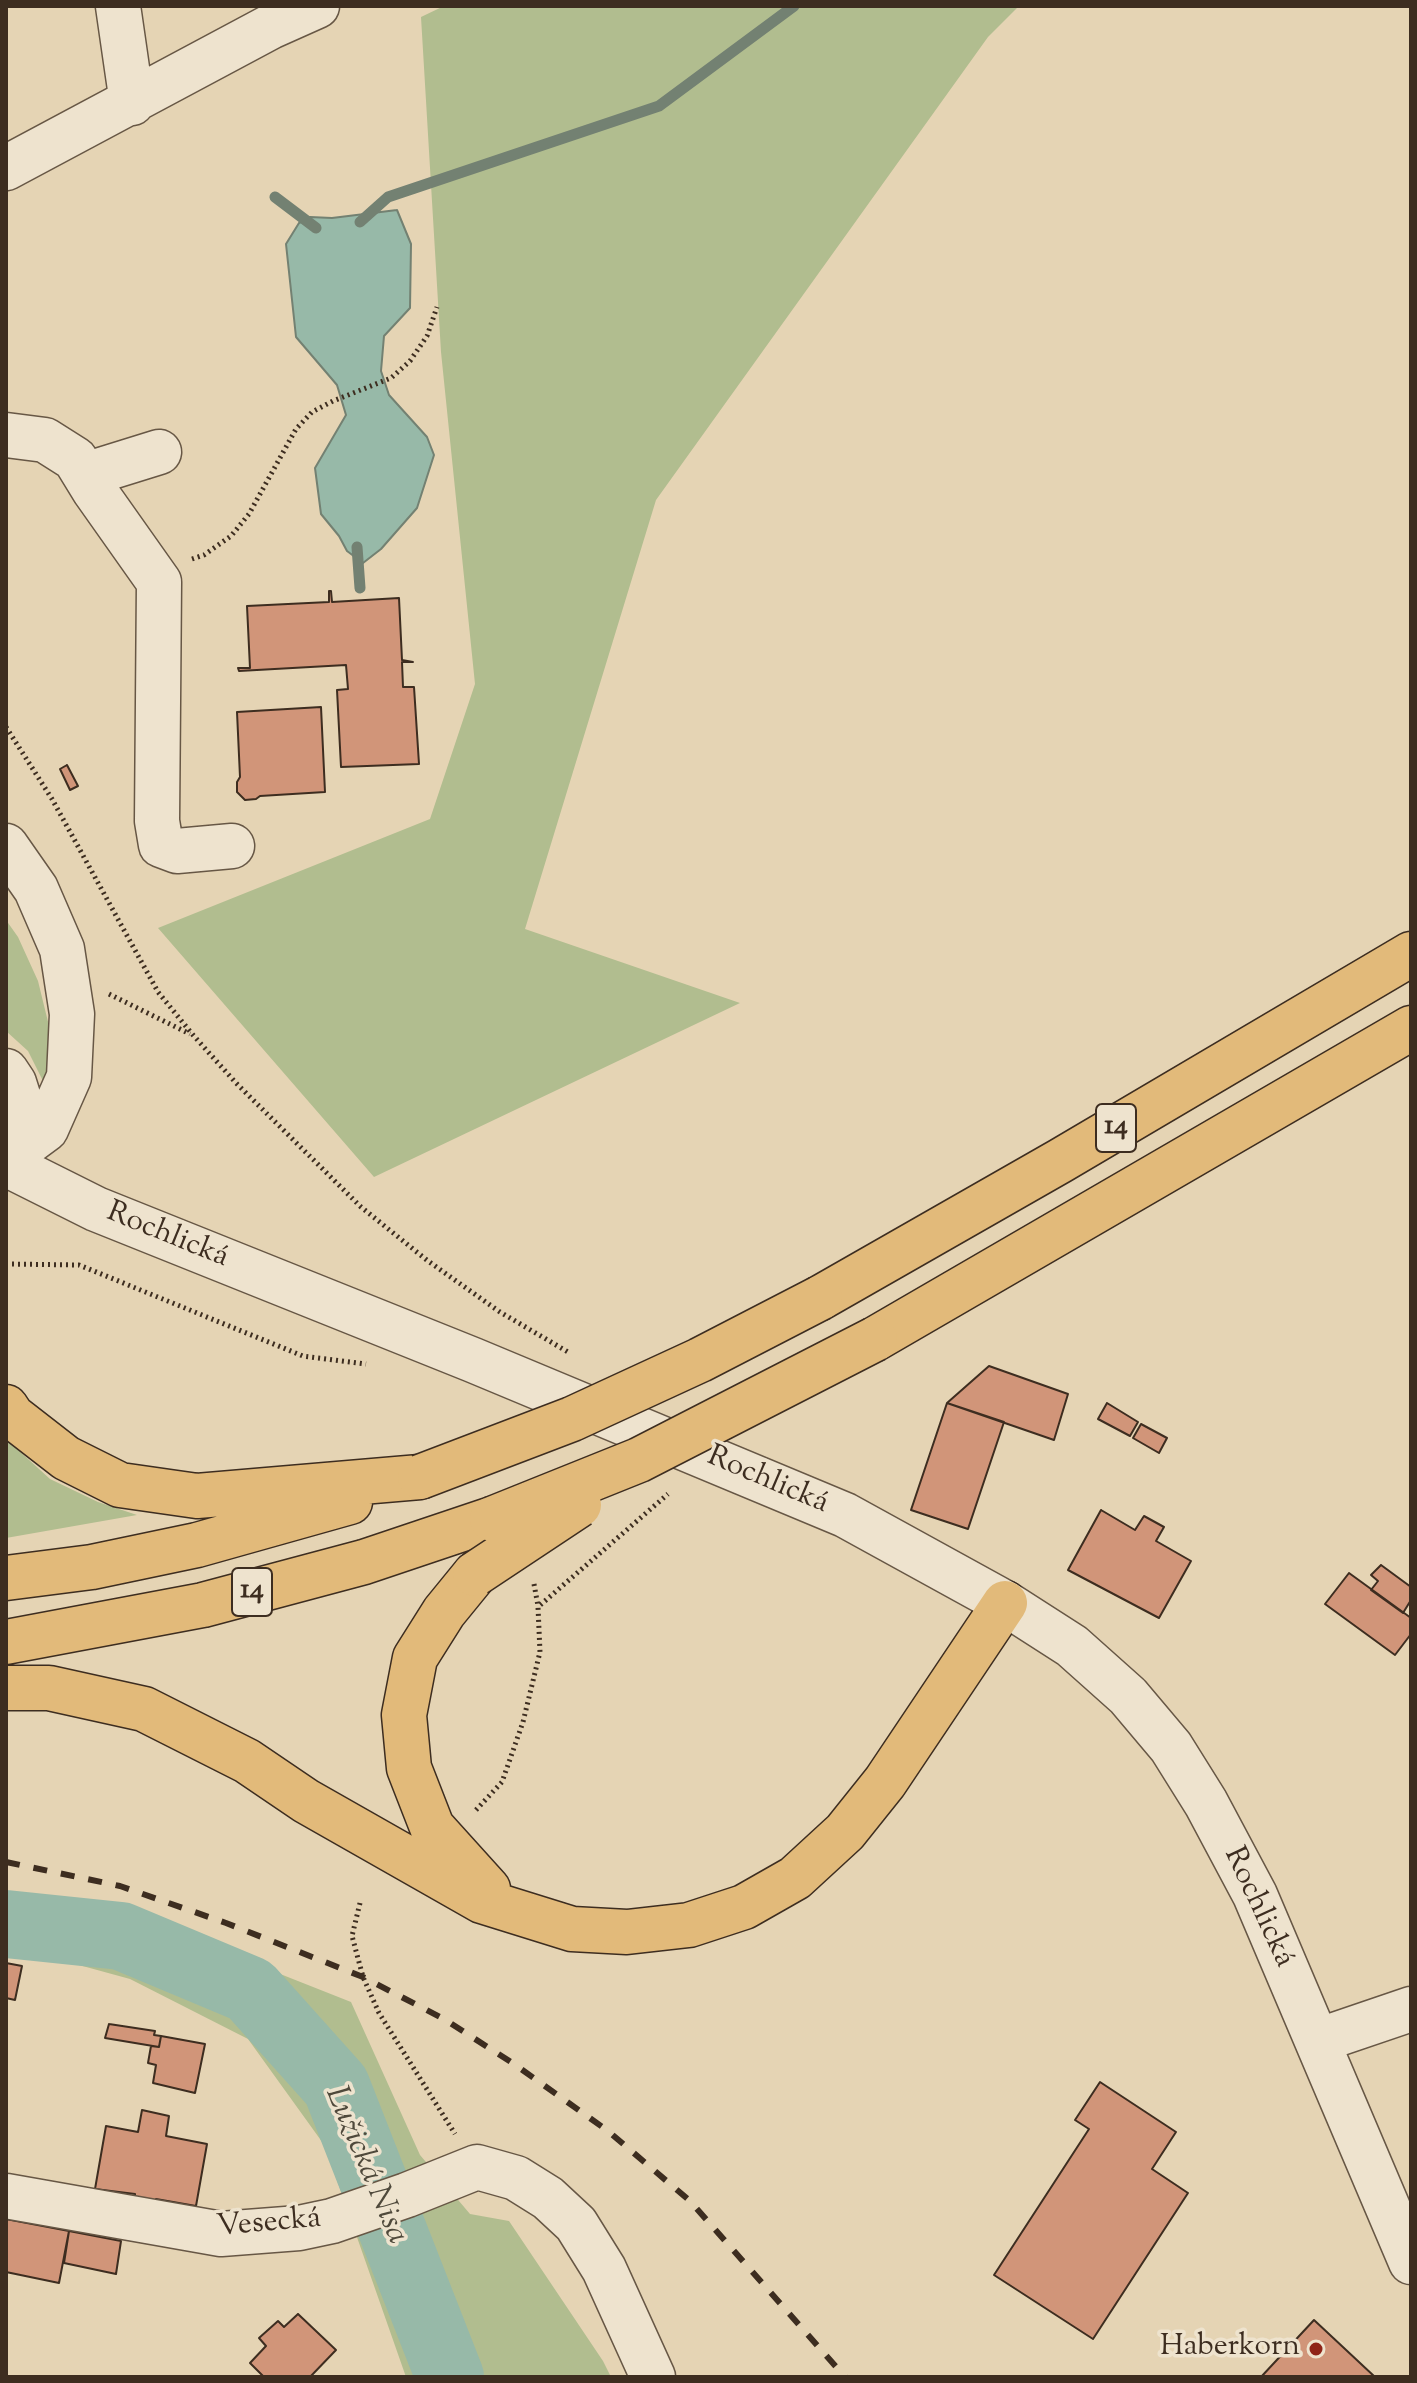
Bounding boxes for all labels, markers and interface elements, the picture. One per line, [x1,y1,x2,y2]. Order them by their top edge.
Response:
road number: 14 [1096,1104,1136,1152]
street label: Rochlická [101,1196,233,1278]
street label: Rochlická [701,1440,833,1524]
road number: 14 [232,1568,272,1616]
street label: Rochlická [1214,1842,1300,1974]
water label: Lužická Nisa [314,2081,414,2251]
street label: Vesecká [215,2203,323,2247]
place label: Haberkorn [1160,2331,1300,2367]
marker: Haberkorn [1307,2340,1325,2358]

